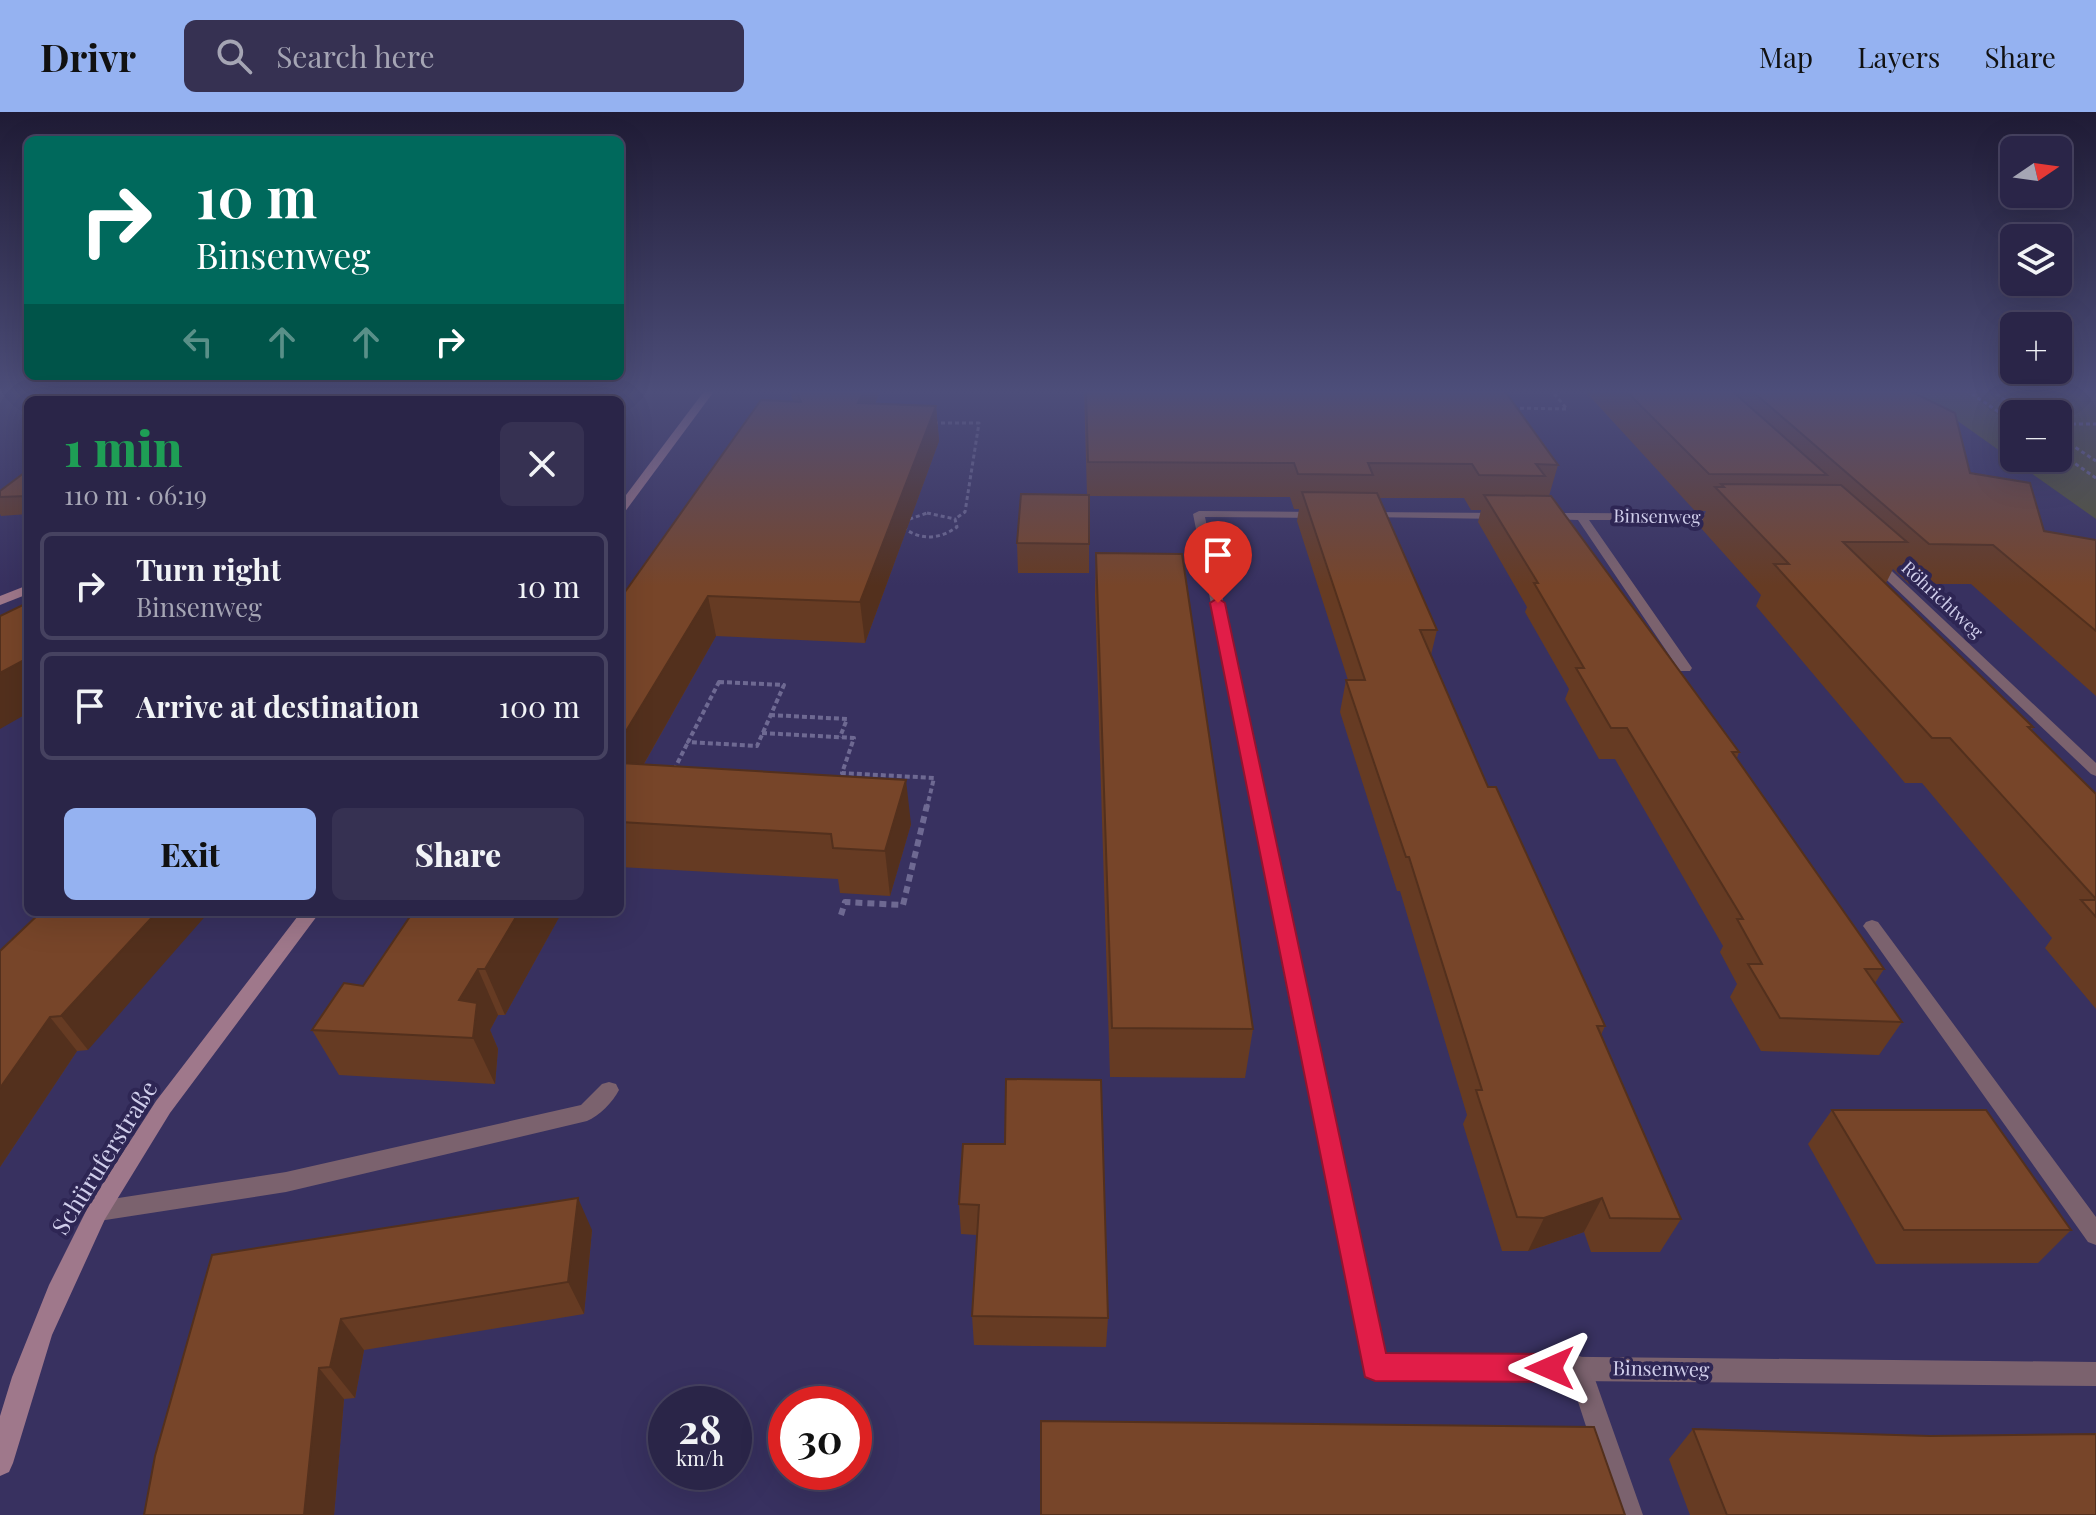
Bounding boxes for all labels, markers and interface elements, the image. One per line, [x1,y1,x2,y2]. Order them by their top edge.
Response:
search box [184,20,744,92]
text: Drivr [40,31,136,82]
icon: search [212,34,256,78]
text: Search here [276,36,435,76]
text: Map [1759,38,1813,75]
text: Layers [1857,38,1940,75]
text: Share [1984,38,2056,75]
north arrow [2000,136,2072,208]
map controls [2000,136,2072,472]
text: 10 m [196,158,317,233]
icon: right [64,168,168,272]
button: layers [2000,224,2072,296]
text: Binsenweg [196,230,370,278]
button: + [2000,312,2072,384]
icon: left [176,320,220,364]
icon: ahead [260,320,304,364]
icon: ahead [344,320,388,364]
icon: right [428,320,472,364]
button: − [2000,400,2072,472]
text: 1 min [64,415,182,479]
button: close [500,422,584,506]
text: 110 m · 06:19 [64,477,207,512]
street label: Binsenweg [1613,503,1701,529]
pin [1184,521,1252,603]
icon: arrive [1196,533,1240,577]
text: Turn right [136,549,281,589]
street label: Röhrichtweg [1897,555,1989,644]
icon: right [68,564,112,608]
text: 10 m [517,566,580,606]
text: Binsenweg [136,589,262,624]
icon: arrive [68,684,112,728]
text: Arrive at destination [136,686,419,726]
text: 100 m [499,686,580,726]
button: Exit [64,808,316,900]
button: Share [332,808,584,900]
street label: Schüruferstraße [43,1074,163,1240]
position arrow [1508,1326,1592,1410]
street label: Binsenweg [1612,1353,1710,1382]
speed limit sign: 30 [768,1386,872,1490]
text: 28 [678,1401,722,1454]
text: km/h [676,1444,724,1471]

